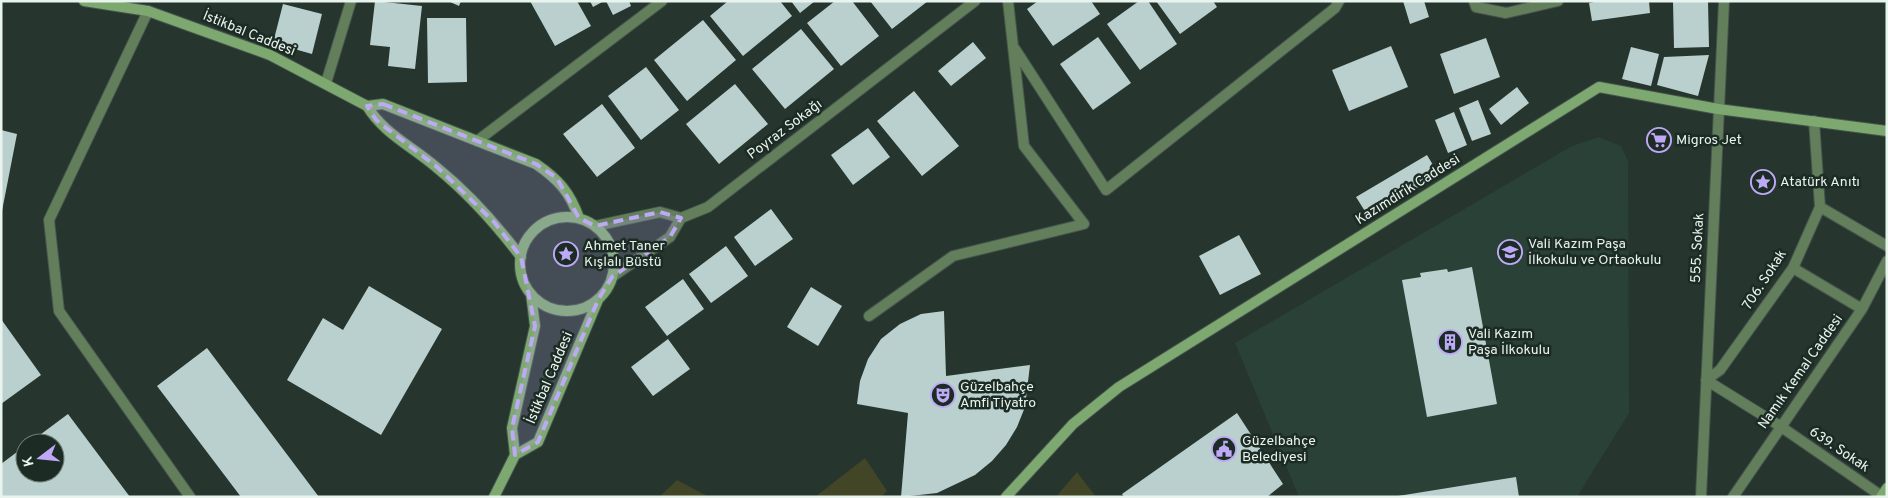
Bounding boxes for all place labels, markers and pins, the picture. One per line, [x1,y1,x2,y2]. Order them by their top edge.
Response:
supermarket icon: Migros Jet [1646,127,1672,153]
place label: Migros Jet [1676,132,1742,149]
place icon: Atatürk Anıtı [1750,169,1776,195]
place label: Atatürk Anıtı [1780,174,1860,191]
place label: Vali Kazım Paşa İlkokulu ve Ortaokulu [1528,236,1661,269]
place label: Ahmet Taner Kışlalı Büstü [584,238,666,271]
school or university icon: Vali Kazım Paşa İlkokulu ve Ortaokulu [1497,239,1523,265]
place icon: Ahmet Taner Kışlalı Büstü [553,241,579,267]
place label: Vali Kazım Paşa İlkokulu [1468,326,1550,359]
building icon: Vali Kazım Paşa İlkokulu [1437,329,1463,355]
place label: Güzelbahçe Amfi Tiyatro [960,379,1036,412]
theatre icon: Güzelbahçe Amfi Tiyatro [930,382,956,408]
place label: Güzelbahçe Belediyesi [1242,433,1316,466]
public building icon: Güzelbahçe Belediyesi [1211,436,1237,462]

